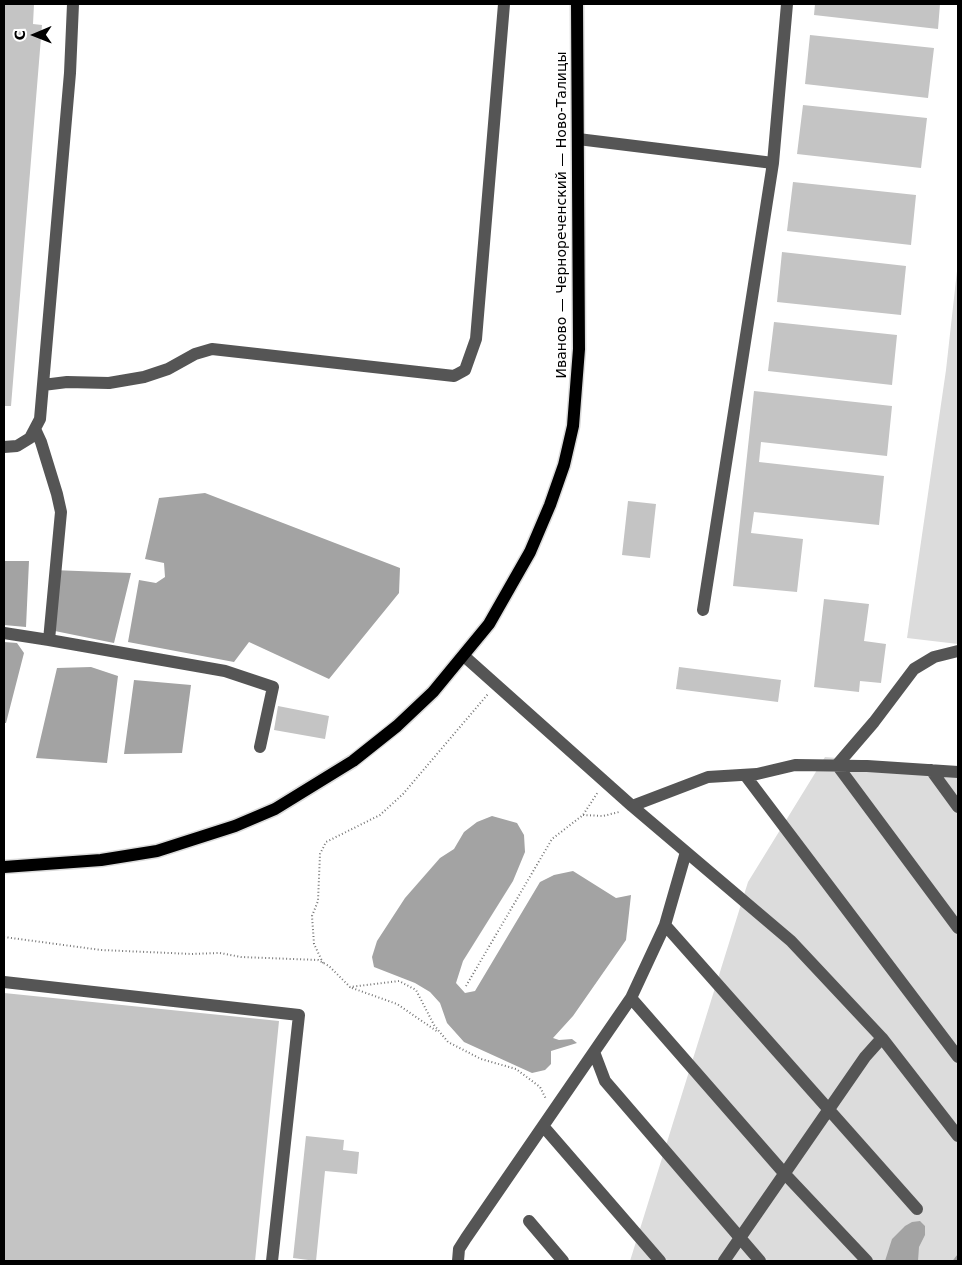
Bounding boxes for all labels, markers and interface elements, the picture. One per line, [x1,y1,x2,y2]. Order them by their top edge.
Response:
north arrow [10,10,60,60]
text: С [12,30,28,41]
street label: Иваново — Чернореченский — Ново-Талицы [554,51,570,379]

